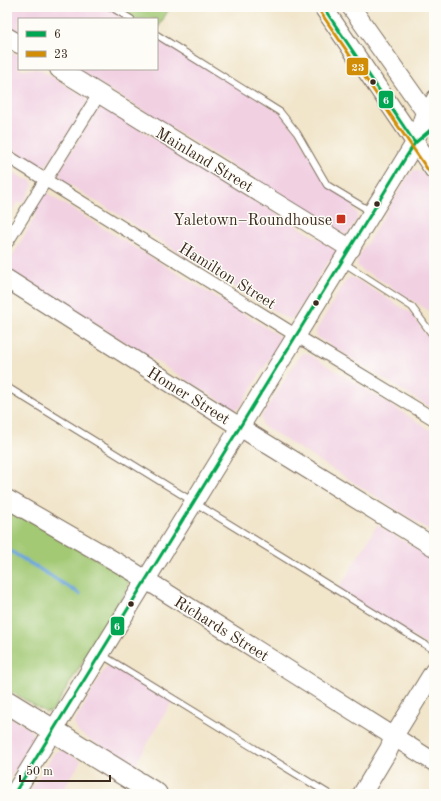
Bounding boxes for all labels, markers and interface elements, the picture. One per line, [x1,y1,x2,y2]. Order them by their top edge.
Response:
legend [18,18,158,70]
text: 6 [54,29,61,41]
text: 23 [54,49,68,61]
line badge: 23 [346,57,369,76]
text: 23 [352,63,364,74]
unlabelled marker [368,77,378,87]
line badge: 6 [378,90,394,109]
text: 6 [383,96,389,107]
street label: Mainland Street [153,125,256,196]
unlabelled marker [372,199,382,209]
place label: Yaletown–Roundhouse [173,213,332,229]
marker: Yaletown–Roundhouse [335,213,347,225]
street label: Hamilton Street [176,241,279,313]
unlabelled marker [311,298,321,308]
street label: Homer Street [144,365,232,429]
street label: Richards Street [171,594,271,665]
unlabelled marker [126,599,136,609]
line badge: 6 [110,616,125,636]
text: 6 [114,622,120,633]
scale bar [20,757,110,783]
text: 50 m [26,765,53,778]

